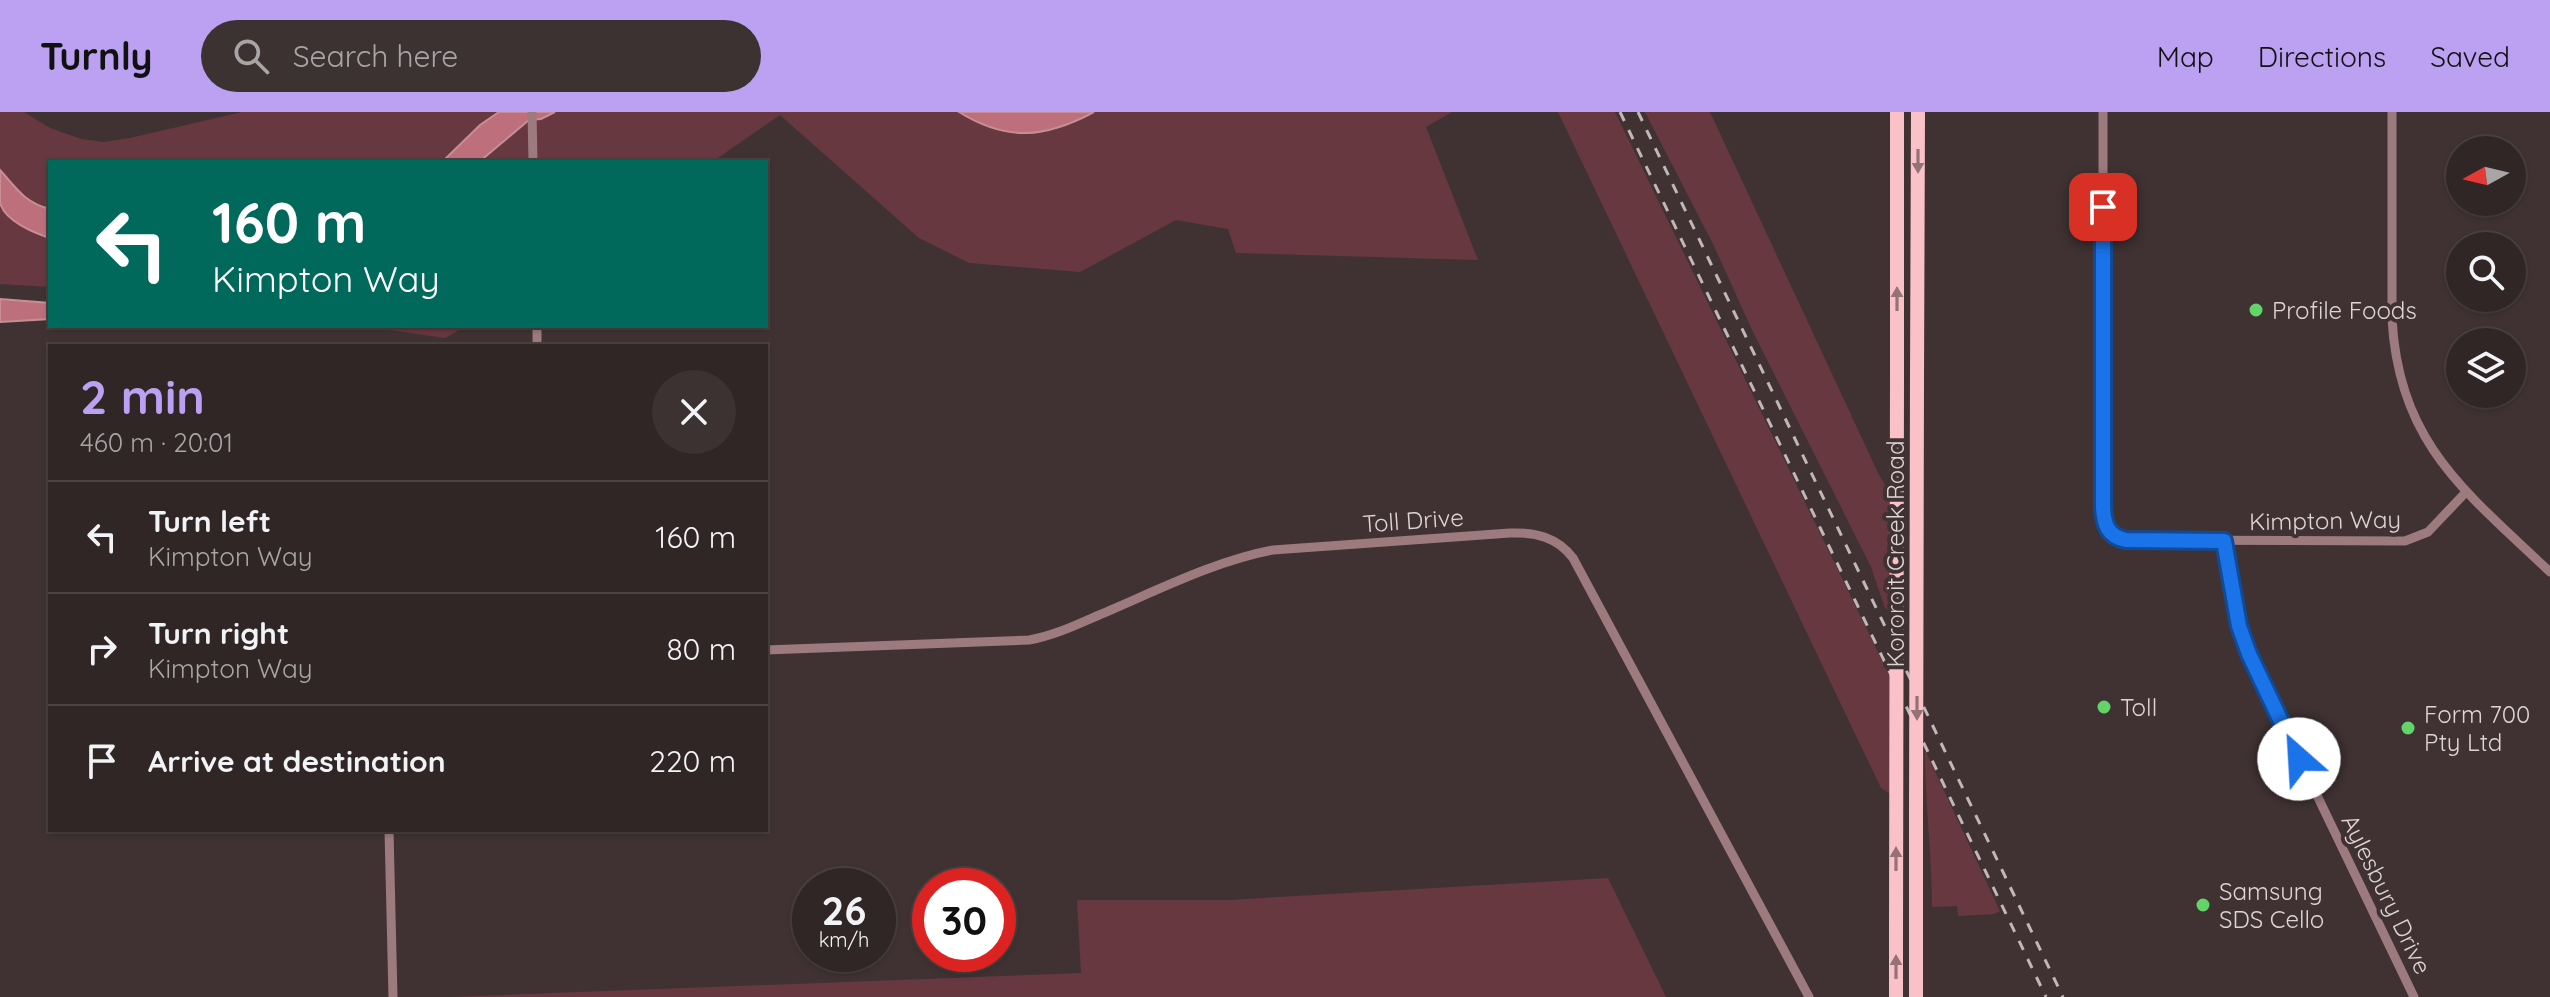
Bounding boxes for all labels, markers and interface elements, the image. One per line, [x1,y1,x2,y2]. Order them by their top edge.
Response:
search box [201,20,761,92]
text: Turnly [40,32,153,80]
icon: search [229,34,273,78]
text: Search here [293,37,458,75]
text: Map [2157,39,2214,74]
text: Directions [2258,39,2386,74]
text: Saved [2430,39,2510,74]
north arrow [2446,136,2526,216]
map controls [2446,136,2526,408]
one-way arrow [1912,149,1924,174]
pin [2069,173,2137,241]
icon: arrive [2081,185,2125,229]
text: 160 m [212,187,366,257]
icon: left [80,192,184,296]
button: search [2446,232,2526,312]
text: Kimpton Way [212,256,440,301]
one-way arrow [1891,286,1903,311]
place label: Profile Foods [2272,295,2417,325]
marker: Profile Foods [2247,301,2265,319]
button: layers [2446,328,2526,408]
text: 2 min [80,366,205,426]
button: close [652,370,736,454]
text: 460 m · 20:01 [80,426,233,459]
street label: Kororoit Creek Road [1880,441,1910,667]
street label: Toll Drive [1361,501,1465,539]
text: Turn left [148,502,271,540]
street label: Kimpton Way [2249,504,2401,536]
icon: left [80,515,124,559]
text: 160 m [655,518,736,556]
text: Kimpton Way [148,540,313,573]
text: Turn right [148,614,289,652]
icon: right [80,627,124,671]
text: 80 m [666,630,736,668]
text: Kimpton Way [148,652,313,685]
place label: Toll [2120,692,2157,722]
one-way arrow [1911,696,1923,721]
marker: Toll [2095,698,2113,716]
place label: Form 700 Pty Ltd [2424,699,2530,757]
position arrow [2257,717,2341,801]
marker: Form 700 Pty Ltd [2399,719,2417,737]
icon: arrive [80,739,124,783]
text: Arrive at destination [148,742,446,780]
text: 220 m [649,742,736,780]
street label: Aylesbury Drive [2335,809,2439,979]
one-way arrow [1890,846,1902,871]
speed limit sign: 30 [912,868,1016,972]
place label: Samsung SDS Cello [2219,876,2324,934]
text: 26 [822,885,866,935]
marker: Samsung SDS Cello [2194,896,2212,914]
text: km/h [819,927,869,952]
one-way arrow [1890,954,1902,979]

